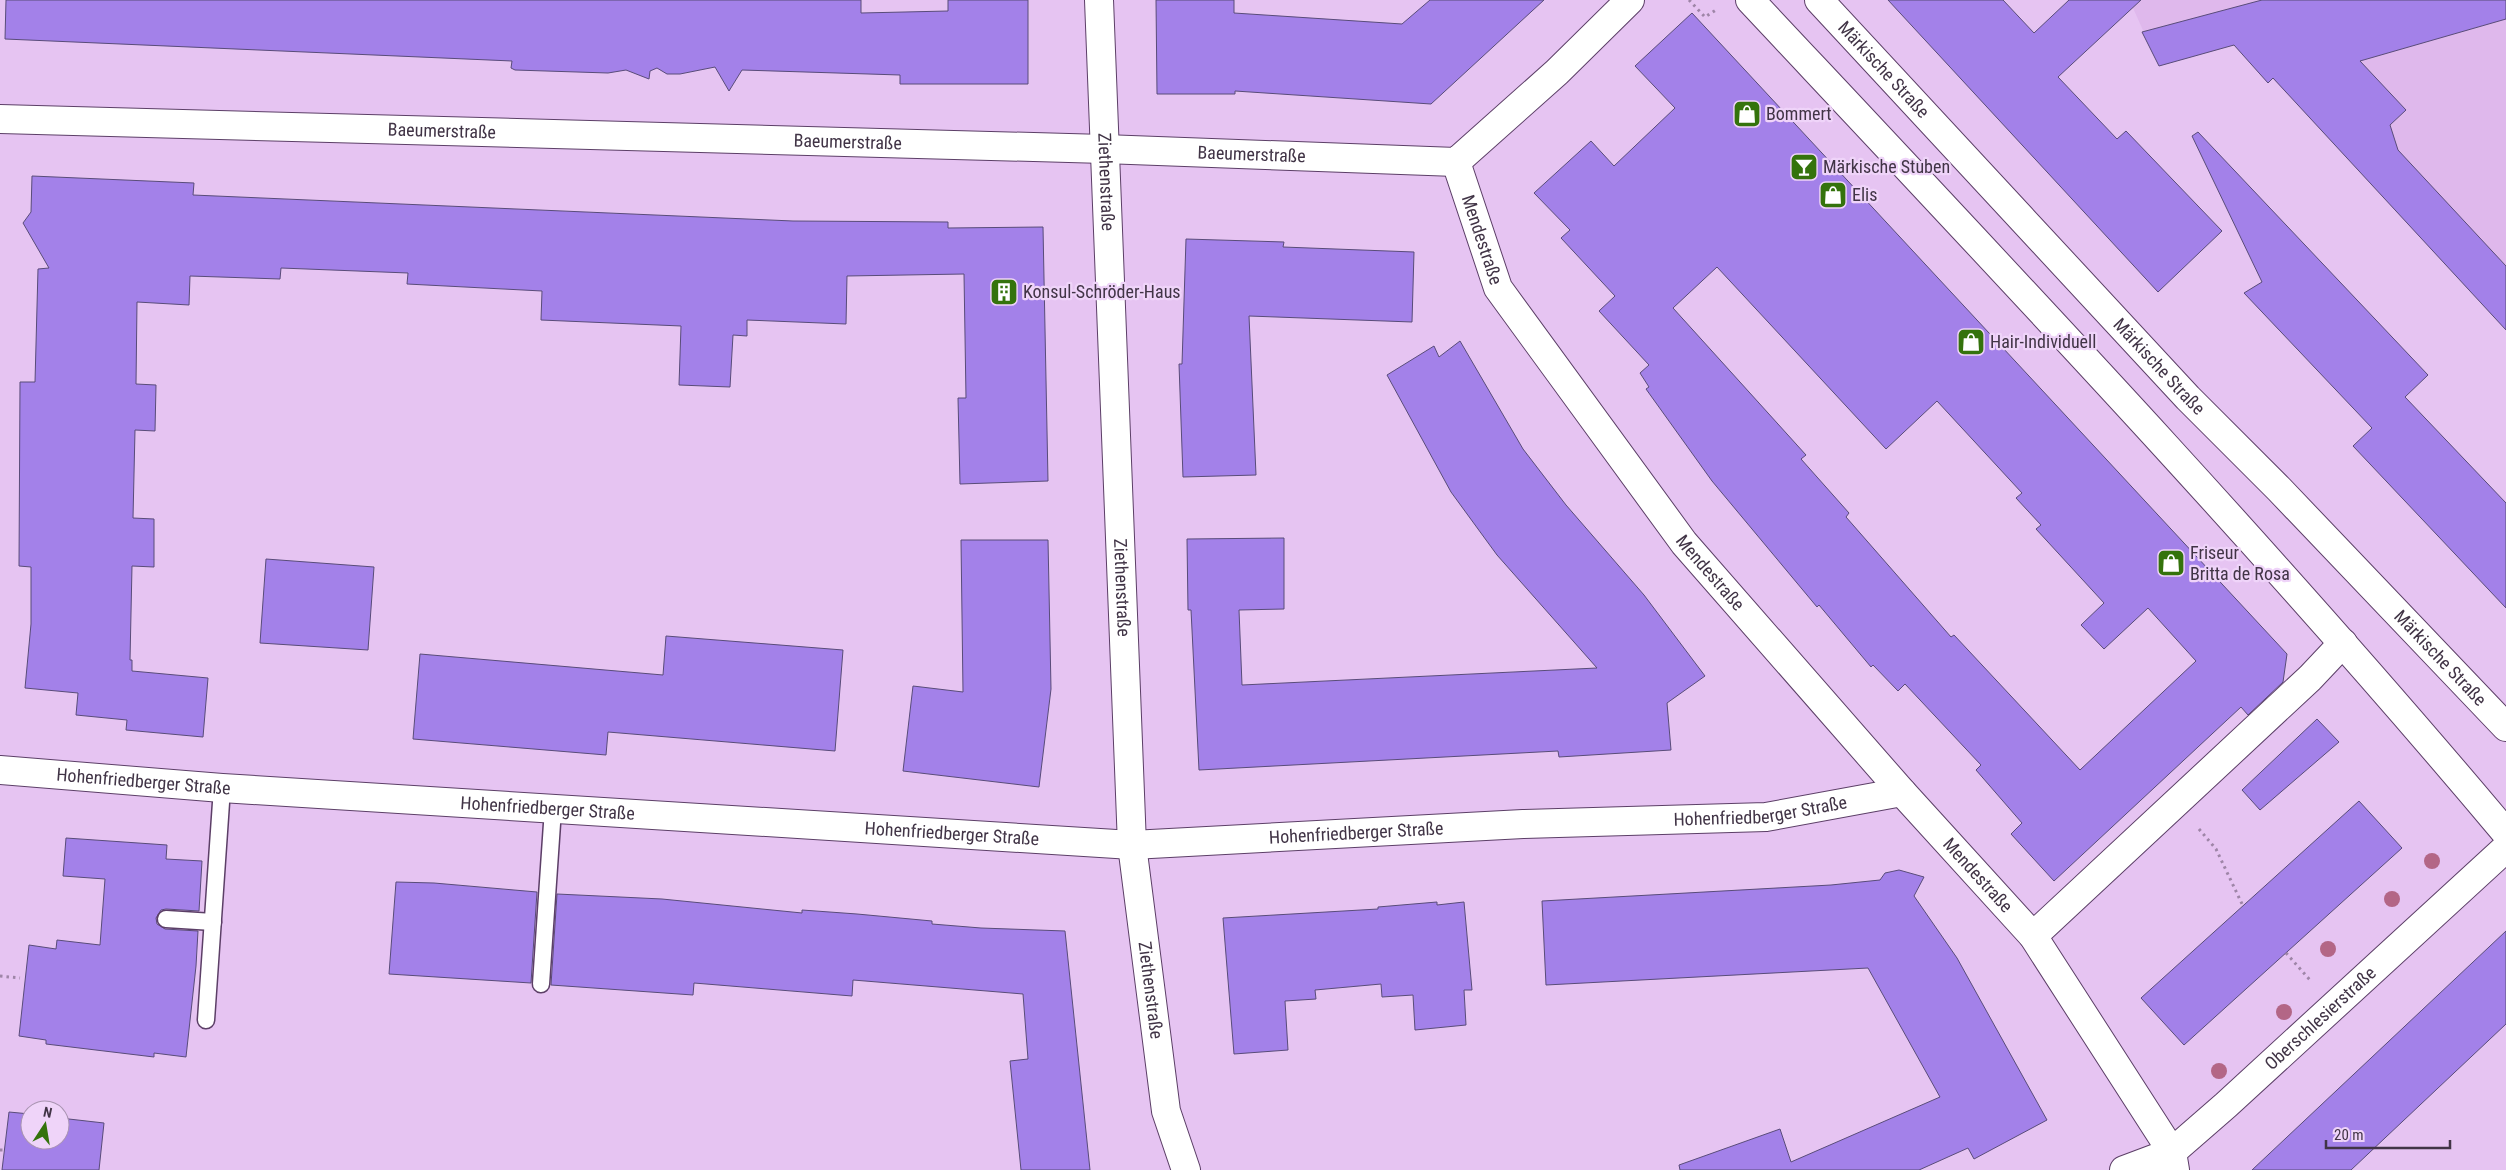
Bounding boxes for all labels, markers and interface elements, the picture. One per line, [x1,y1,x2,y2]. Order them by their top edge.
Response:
street label: Märkische Straße [1834,17,1934,122]
shop icon: Bommert [1732,99,1762,129]
place label: Bommert [1766,103,1832,124]
street label: Baeumerstraße [387,119,496,142]
street label: Baeumerstraße [793,130,902,154]
street label: Ziethenstraße [1094,132,1119,231]
street label: Baeumerstraße [1197,141,1306,166]
bar icon: Märkische Stuben [1789,152,1819,182]
place label: Märkische Stuben [1823,156,1950,177]
shop icon: Elis [1818,180,1848,210]
place label: Elis [1852,184,1877,205]
street label: Mendestraße [1458,192,1507,287]
building icon: Konsul-Schröder-Haus [989,277,1019,307]
place label: Konsul-Schröder-Haus [1023,281,1181,302]
street label: Märkische Straße [2109,314,2209,419]
shop icon: Hair-Individuell [1956,327,1986,357]
place label: Hair-Individuell [1990,331,2096,352]
street label: Mendestraße [1672,531,1749,614]
street label: Ziethenstraße [1110,538,1135,637]
place label: Friseur Britta de Rosa [2190,542,2290,584]
shop icon: Friseur Britta de Rosa [2156,548,2186,578]
street label: Märkische Straße [2390,606,2491,710]
street label: Hohenfriedberger Straße [56,764,231,799]
street label: Hohenfriedberger Straße [1673,791,1849,830]
street label: Hohenfriedberger Straße [460,792,635,824]
street label: Hohenfriedberger Straße [864,817,1040,849]
street label: Hohenfriedberger Straße [1268,817,1444,848]
street label: Mendestraße [1939,833,2017,917]
street label: Ziethenstraße [1134,940,1168,1040]
street label: Oberschlesierstraße [2260,962,2380,1074]
north arrow [20,1100,70,1150]
text: N [42,1104,54,1121]
scale bar [2326,1118,2450,1150]
text: 20 m [2334,1126,2364,1144]

